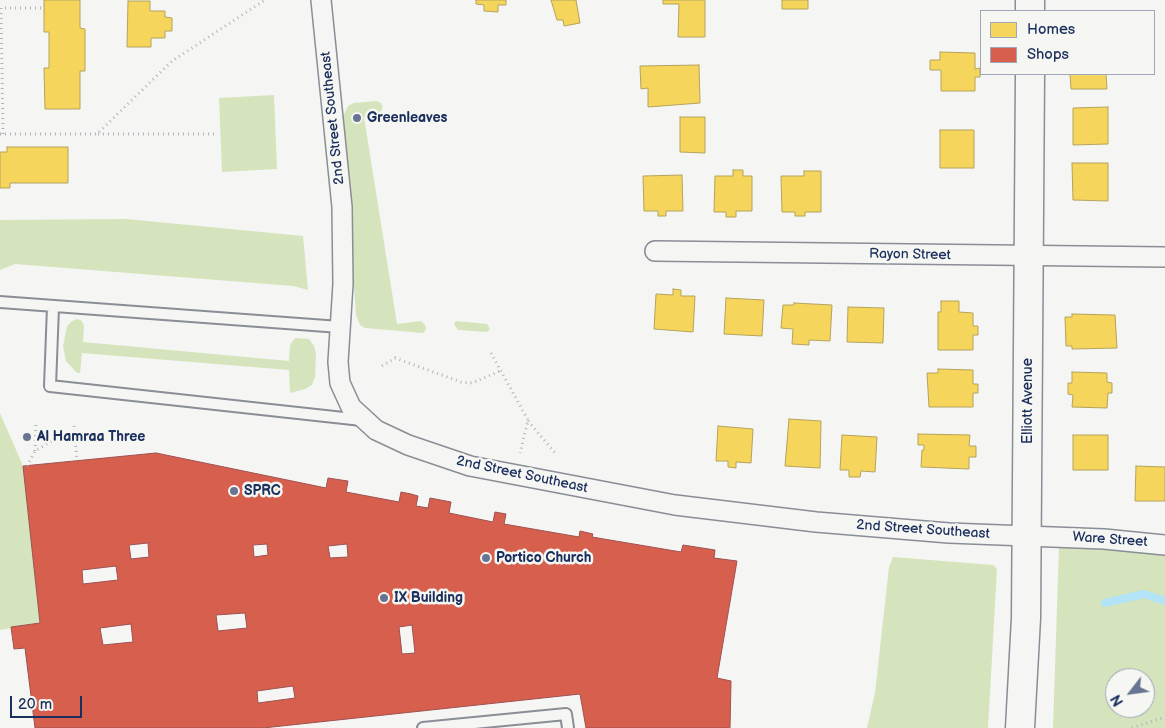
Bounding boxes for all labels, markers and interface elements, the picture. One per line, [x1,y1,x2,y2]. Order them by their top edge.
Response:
legend [980,10,1155,75]
text: Homes [1027,20,1075,39]
text: Shops [1027,45,1069,64]
street label: 2nd Street Southeast [318,51,348,185]
place label: Greenleaves [367,110,447,126]
marker: Greenleaves [351,112,363,124]
street label: Rayon Street [869,246,951,264]
street label: Elliott Avenue [1020,358,1036,444]
place label: Al Hamraa Three [37,429,145,445]
marker: Al Hamraa Three [21,431,33,443]
street label: 2nd Street Southeast [455,453,589,497]
place label: SPRC [244,483,281,499]
marker: SPRC [228,485,240,497]
street label: 2nd Street Southeast [856,517,990,543]
street label: Ware Street [1072,529,1148,551]
place label: Portico Church [496,550,591,566]
marker: Portico Church [480,552,492,564]
place label: IX Building [394,590,463,606]
marker: IX Building [378,592,390,604]
north arrow [1105,668,1155,718]
scale bar [12,686,85,718]
text: N [1107,691,1127,709]
text: 20 m [18,695,52,714]

